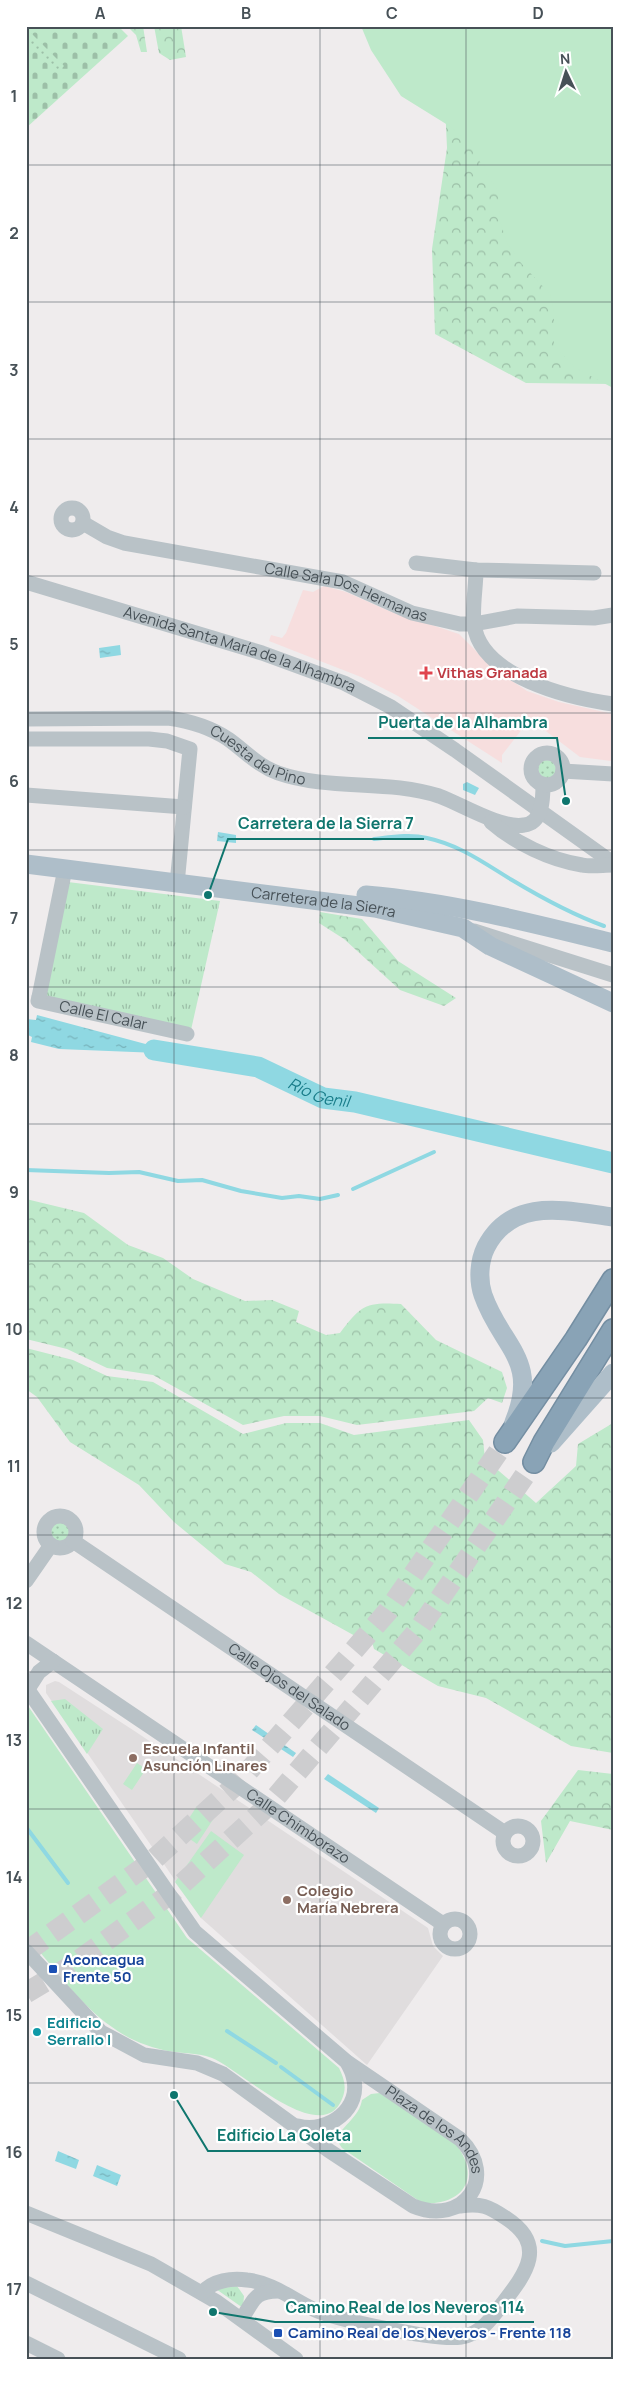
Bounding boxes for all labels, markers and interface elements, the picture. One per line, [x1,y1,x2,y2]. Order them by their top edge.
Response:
text: A [95,2,106,24]
text: B [241,2,251,24]
text: C [386,2,398,24]
text: D [532,2,544,24]
north arrow [542,48,592,98]
text: N [559,49,571,68]
text: 1 [10,85,18,107]
text: 2 [9,222,19,244]
text: 3 [9,359,19,381]
text: 4 [9,496,19,518]
street label: Calle Sala Dos Hermanas [263,557,430,626]
street label: Avenida Santa María de la Alhambra [121,601,360,697]
text: 5 [9,633,19,655]
place label: Vithas Granada [437,662,548,683]
marker: Vithas Granada [419,666,433,680]
callout: Puerta de la Alhambra [368,707,557,738]
text: Puerta de la Alhambra [378,711,548,733]
street label: Cuesta del Pino [207,720,308,790]
text: 6 [9,770,19,792]
callout: Carretera de la Sierra 7 [228,808,424,839]
text: Carretera de la Sierra 7 [238,812,414,834]
street label: Carretera de la Sierra [250,882,398,922]
text: 7 [10,907,18,929]
street label: Calle El Calar [58,995,150,1035]
text: 8 [9,1044,19,1066]
water label: Río Genil [285,1072,353,1112]
text: 9 [9,1181,19,1203]
text: 10 [5,1318,23,1340]
text: 11 [7,1455,21,1477]
text: 12 [6,1592,22,1614]
street label: Calle Ojos del Salado [224,1638,355,1736]
text: 13 [6,1729,22,1751]
place label: Escuela Infantil Asunción Linares [143,1738,267,1776]
marker: Escuela Infantil Asunción Linares [127,1752,139,1764]
street label: Calle Chimborazo [242,1783,355,1869]
text: 14 [6,1866,22,1888]
place label: Colegio María Nebrera [297,1880,399,1918]
marker: Colegio María Nebrera [281,1894,293,1906]
place label: Aconcagua Frente 50 [63,1949,144,1987]
marker: Aconcagua Frente 50 [47,1963,59,1975]
text: 15 [6,2004,22,2026]
place label: Edificio Serrallo I [47,2012,111,2050]
marker: Edificio Serrallo I [31,2026,43,2038]
street label: Plaza de los Andes [382,2080,488,2175]
callout: Edificio La Goleta [208,2120,361,2151]
text: Edificio La Goleta [217,2124,351,2146]
text: 16 [6,2141,23,2163]
text: 17 [6,2278,22,2300]
callout: Camino Real de los Neveros 114 [275,2291,534,2322]
text: Camino Real de los Neveros 114 [285,2296,525,2318]
place label: Camino Real de los Neveros - Frente 118 [288,2322,571,2343]
marker: Camino Real de los Neveros - Frente 118 [272,2327,284,2339]

